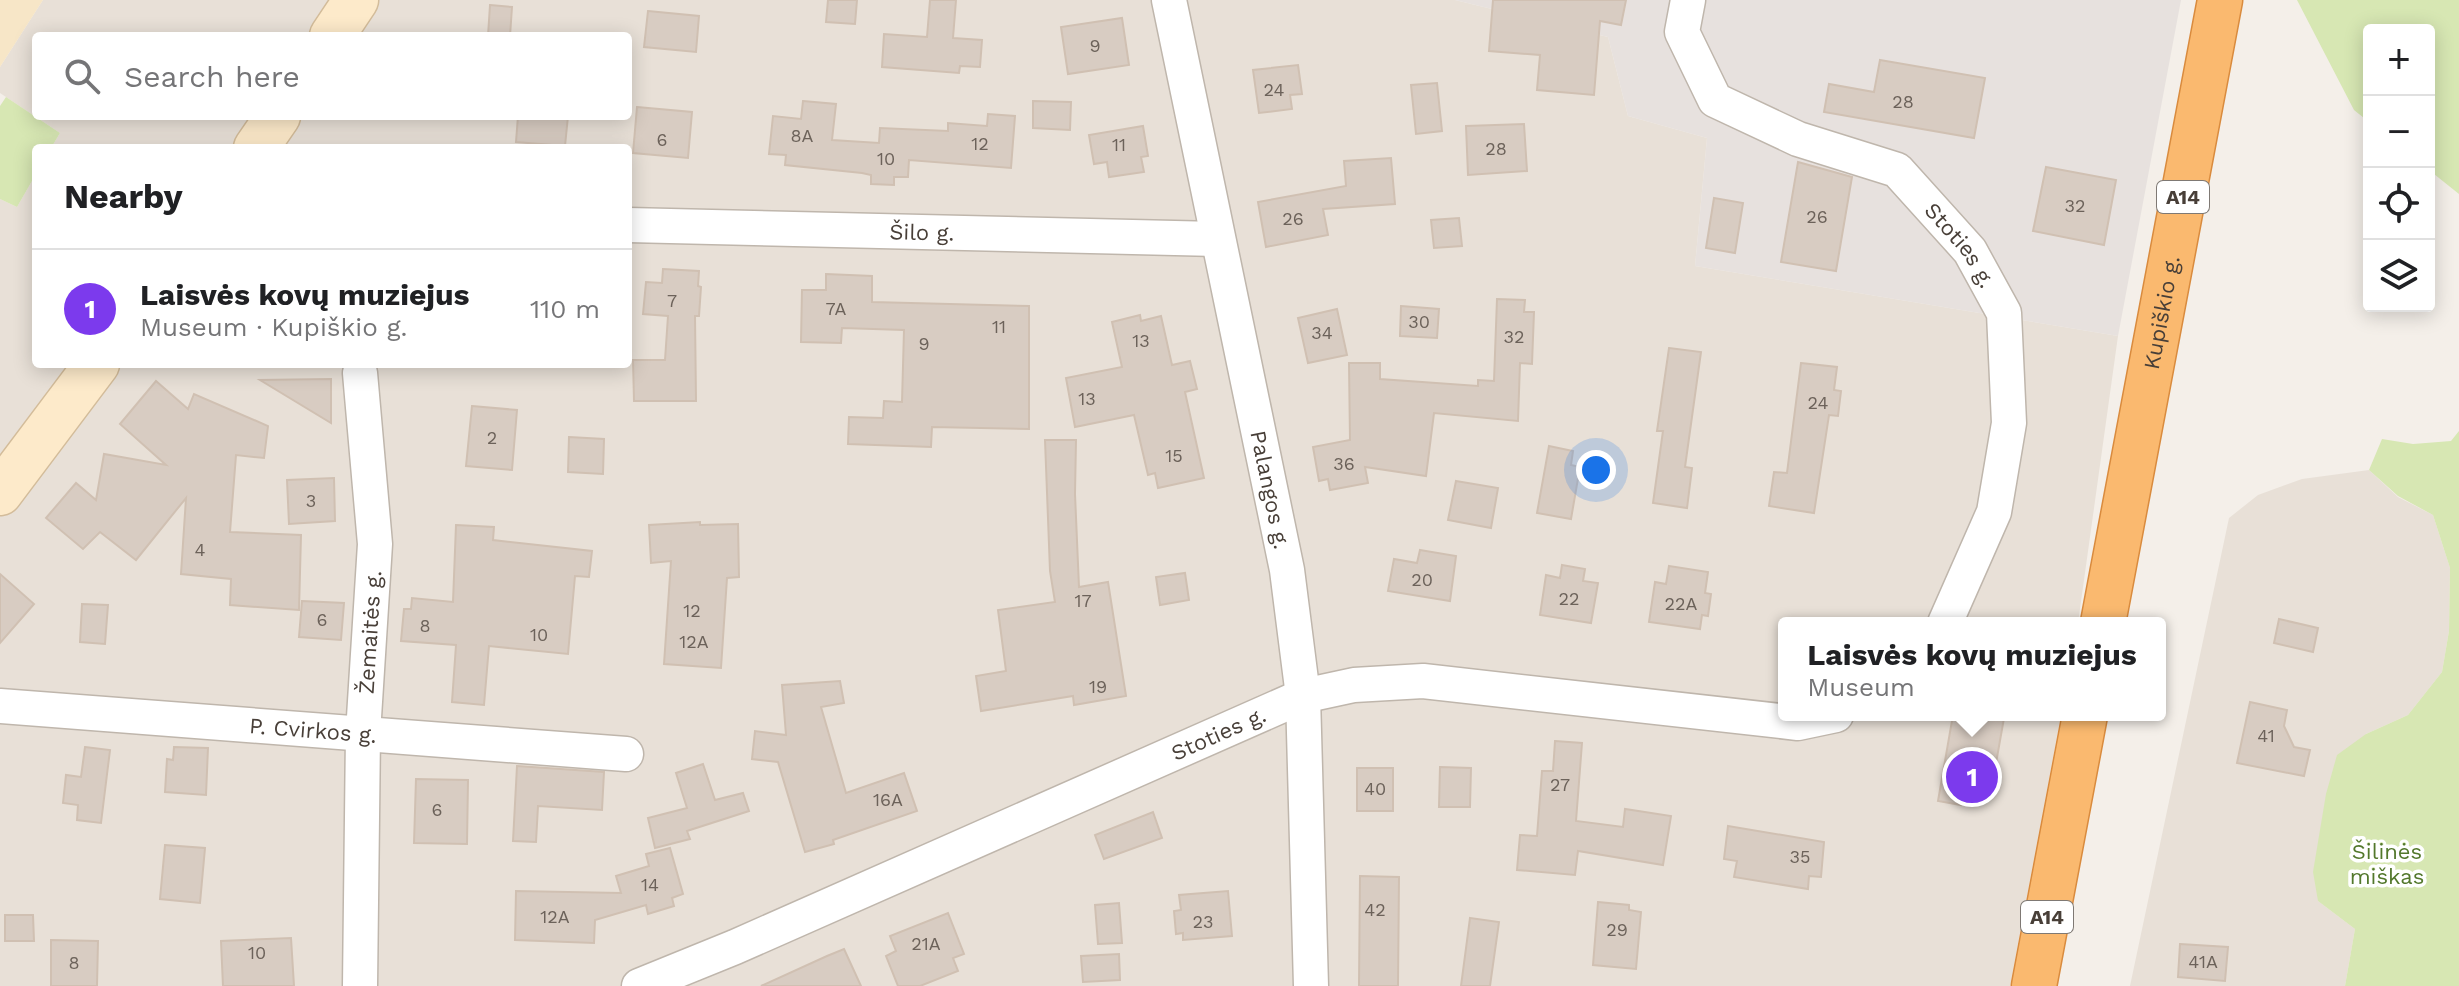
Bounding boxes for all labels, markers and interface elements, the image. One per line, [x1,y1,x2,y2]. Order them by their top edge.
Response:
map controls [2363,24,2435,312]
button: + [2363,24,2435,96]
search box [32,32,632,120]
house number: 9 [1089,35,1101,56]
icon: search [60,54,104,98]
text: Search here [124,59,300,94]
house number: 24 [1264,79,1284,100]
house number: 28 [1892,91,1914,112]
button: − [2363,96,2435,168]
house number: 8A [791,125,814,146]
house number: 6 [657,129,667,150]
house number: 12 [971,133,989,154]
house number: 11 [1112,134,1126,155]
house number: 28 [1485,138,1507,159]
house number: 10 [877,148,895,169]
button: locate [2363,168,2435,240]
text: Nearby [64,176,183,216]
road number: A14 [2157,181,2209,213]
house number: 32 [2065,195,2086,216]
street label: Stoties g. [1919,198,2000,292]
house number: 26 [1806,206,1828,227]
house number: 26 [1282,208,1304,229]
street label: Šilo g. [889,219,955,246]
button: layers [2363,240,2435,312]
street label: Kupiškio g. [2139,254,2185,372]
text: Laisvės kovų muziejus [140,277,470,312]
house number: 7 [667,290,677,311]
text: 1 [84,294,96,324]
text: 110 m [530,294,600,324]
house number: 7A [826,298,847,319]
house number: 30 [1408,311,1430,332]
text: Museum · Kupiškio g. [140,312,407,342]
house number: 11 [992,316,1006,337]
house number: 34 [1311,322,1333,343]
house number: 32 [1504,326,1525,347]
house number: 13 [1132,330,1150,351]
house number: 9 [918,333,930,354]
house number: 13 [1078,388,1096,409]
house number: 24 [1808,392,1828,413]
house number: 2 [487,427,497,448]
street label: Palangos g. [1245,428,1294,551]
house number: 15 [1165,445,1183,466]
your location [1576,450,1616,490]
house number: 36 [1333,453,1355,474]
house number: 3 [306,490,316,511]
house number: 4 [195,539,206,560]
house number: 20 [1411,569,1433,590]
street label: Žemaitės g. [353,570,386,695]
house number: 22 [1559,588,1580,609]
house number: 17 [1074,590,1092,611]
house number: 22A [1665,593,1698,614]
house number: 12 [683,600,701,621]
house number: 6 [317,609,327,630]
house number: 8 [419,615,431,636]
popup [1778,617,2166,721]
house number: 10 [530,624,548,645]
house number: 12A [679,631,709,652]
text: Laisvės kovų muziejus [1807,637,2137,672]
text: Museum [1807,672,1915,702]
house number: 19 [1089,676,1107,697]
street label: Stoties g. [1167,702,1270,766]
street label: P. Cvirkos g. [248,713,378,748]
house number: 41 [2257,725,2275,746]
pin: 1 [1946,747,1998,807]
house number: 27 [1550,774,1570,795]
house number: 40 [1364,778,1386,799]
house number: 16A [873,789,903,810]
house number: 6 [432,799,442,820]
park label: Šilinės miškas [2350,839,2424,889]
house number: 35 [1790,846,1810,867]
house number: 14 [641,874,659,895]
house number: 42 [1364,899,1386,920]
road number: A14 [2021,901,2073,933]
house number: 12A [540,906,570,927]
house number: 23 [1193,911,1214,932]
house number: 29 [1606,919,1628,940]
house number: 21A [911,933,941,954]
house number: 10 [248,942,266,963]
house number: 41A [2188,951,2218,972]
house number: 8 [68,952,80,973]

